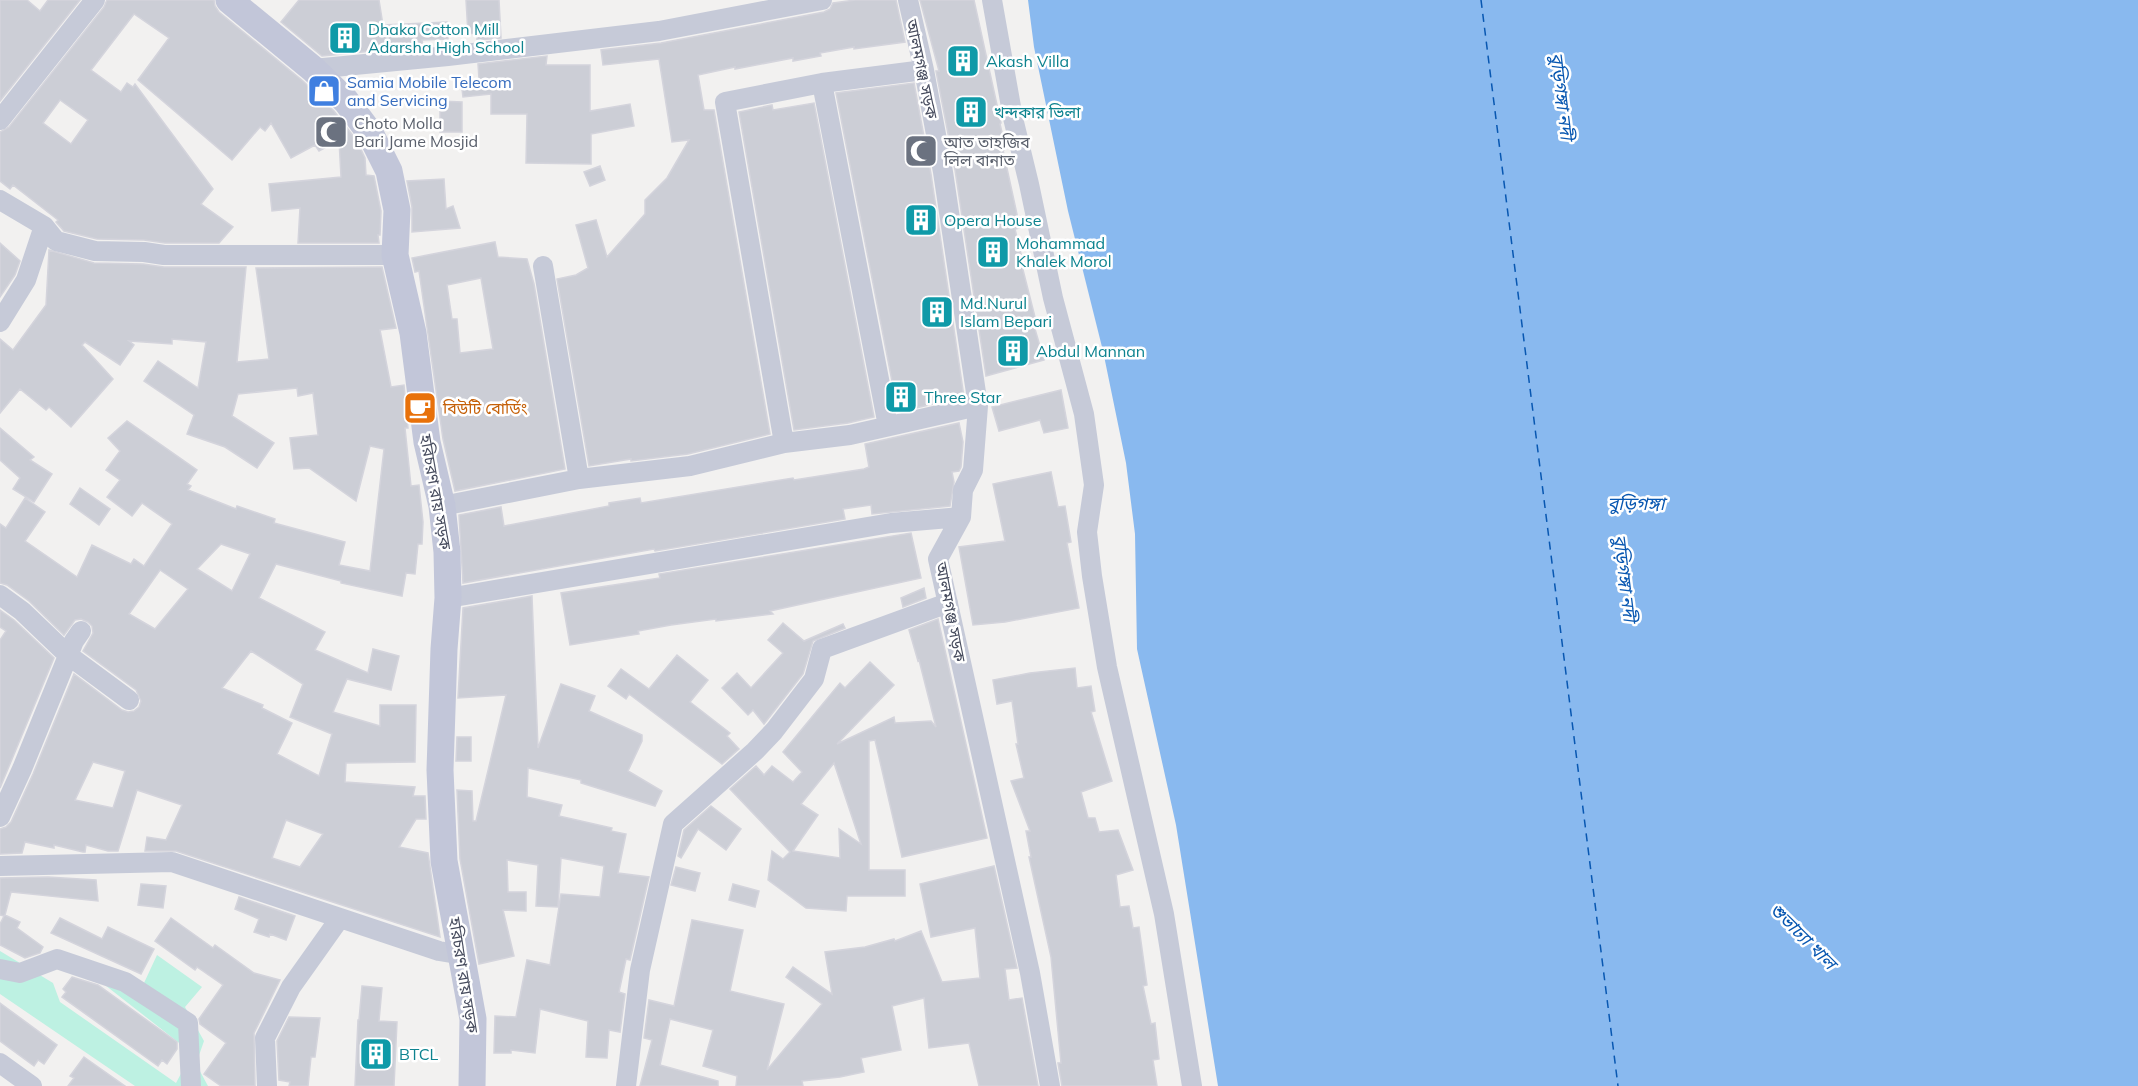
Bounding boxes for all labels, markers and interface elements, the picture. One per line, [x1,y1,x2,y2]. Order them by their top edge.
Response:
street label: আলমগঞ্জ সড়ক [902,17,943,122]
place label: Dhaka Cotton Mill Adarsha High School [368,19,524,57]
building icon: Dhaka Cotton Mill Adarsha High School [327,20,363,56]
building icon: Akash Villa [945,43,981,79]
place label: Akash Villa [986,51,1069,71]
water label: বুড়িগঙ্গা নদী [1545,51,1579,144]
place label: Samia Mobile Telecom and Servicing [347,72,512,110]
shop icon: Samia Mobile Telecom and Servicing [306,73,342,109]
building icon: খন্দকার ভিলা [953,94,989,130]
place label: খন্দকার ভিলা [994,102,1081,122]
place label: Choto Molla Bari Jame Mosjid [354,113,478,151]
mosque icon: Choto Molla Bari Jame Mosjid [313,114,349,150]
place label: আত তাহজিব লিল বানাত [943,132,1030,170]
mosque icon: আত তাহজিব লিল বানাত [903,133,939,169]
building icon: Opera House [903,202,939,238]
place label: Opera House [944,210,1041,230]
place label: Mohammad Khalek Morol [1016,233,1112,271]
building icon: Mohammad Khalek Morol [975,234,1011,270]
place label: Md.Nurul Islam Bepari [960,293,1052,331]
building icon: Md.Nurul Islam Bepari [919,294,955,330]
building icon: Abdul Mannan [995,333,1031,369]
place label: Abdul Mannan [1036,341,1145,361]
building icon: Three Star [883,379,919,415]
place label: Three Star [924,387,1001,407]
cafe icon: বিউটি বোর্ডিং [402,390,438,426]
place label: বিউটি বোর্ডিং [442,398,528,418]
street label: হরিচরণ রায় সড়ক [416,432,456,552]
water label: বুড়িগঙ্গা [1607,492,1668,515]
water label: বুড়িগঙ্গা নদী [1608,533,1642,626]
street label: আলমগঞ্জ সড়ক [931,560,971,665]
water label: শুভাঢ্যা খাল [1765,898,1844,977]
street label: হরিচরণ রায় সড়ক [445,915,483,1035]
building icon: BTCL [358,1036,394,1072]
place label: BTCL [399,1044,439,1064]

